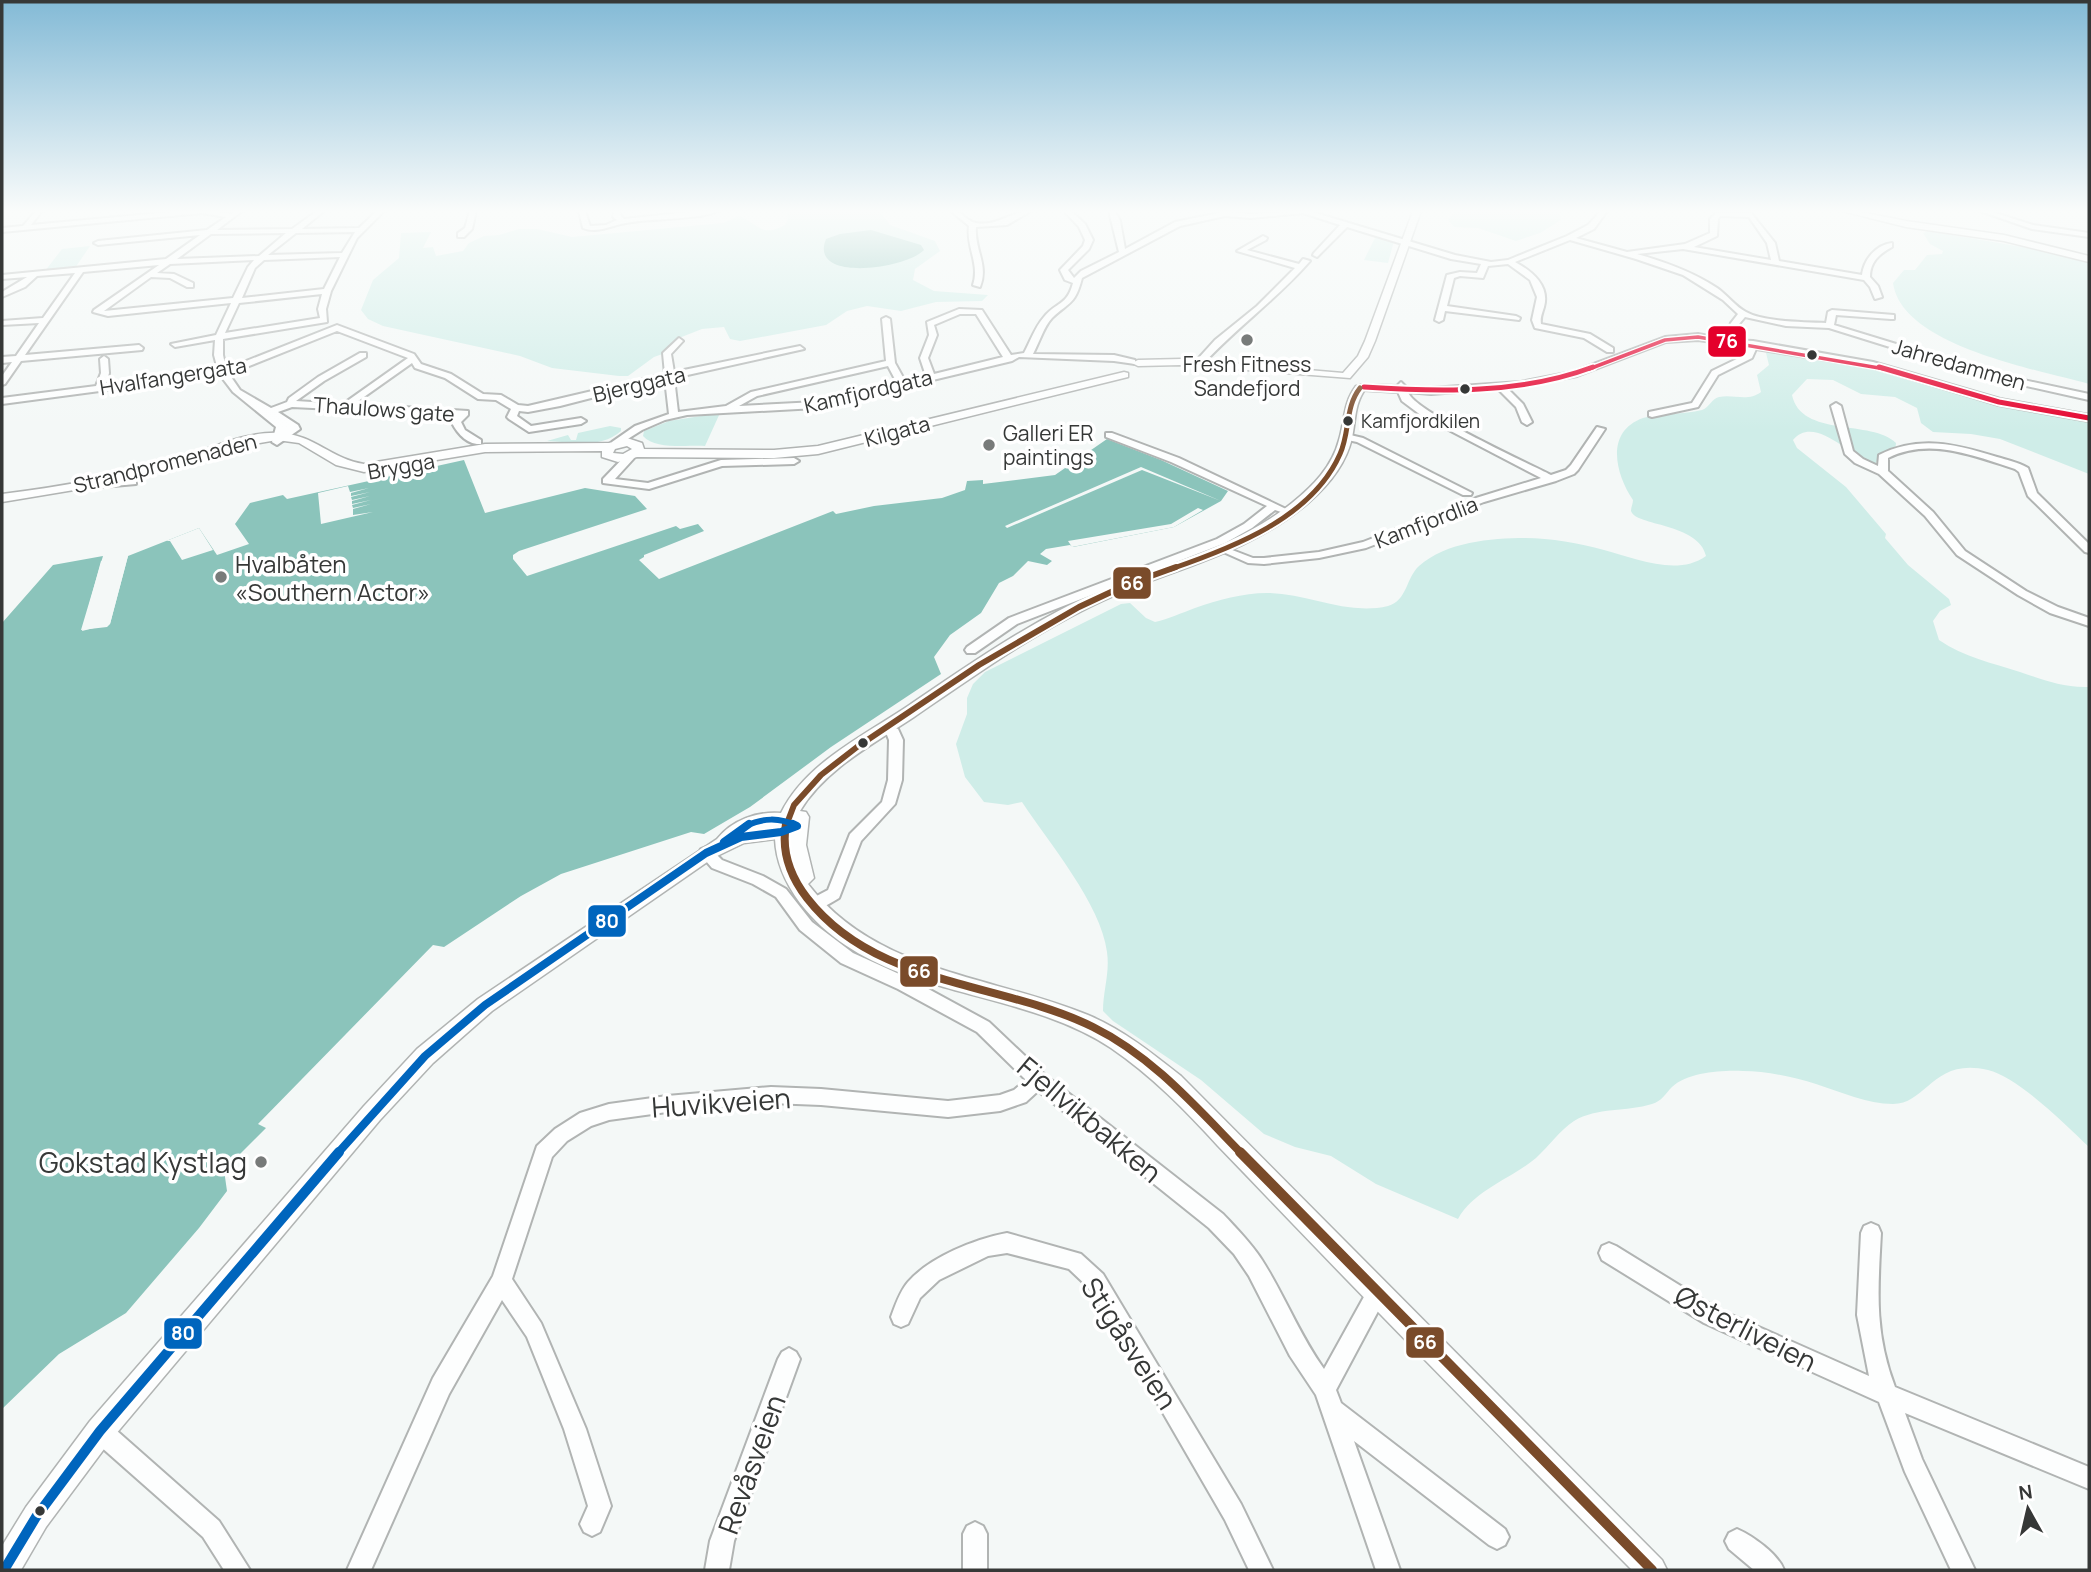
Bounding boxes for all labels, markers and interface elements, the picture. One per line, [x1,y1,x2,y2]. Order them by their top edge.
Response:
line badge: 76 [1707,325,1747,358]
text: 76 [1716,328,1738,354]
marker: Fresh Fitness Sandefjord [1239,332,1255,348]
street label: Jahredammen [1889,332,2029,396]
unlabelled marker [1805,348,1819,362]
place label: Fresh Fitness Sandefjord [1183,350,1311,402]
street label: Hvalfangergata [98,351,248,401]
street label: Bjerggata [590,360,688,408]
street label: Kamfjordgata [801,363,935,419]
unlabelled marker [1458,382,1472,396]
street label: Thaulows gate [313,390,455,428]
place label: Kamfjordkilen [1361,408,1480,434]
street label: Kilgata [861,409,933,453]
marker: Kamfjordkilen [1341,414,1355,428]
place label: Galleri ER paintings [1003,419,1094,471]
street label: Strandpromenaden [70,427,260,499]
marker: Galleri ER paintings [981,437,997,453]
street label: Brygga [365,446,437,486]
street label: Kamfjordlia [1370,490,1482,554]
place label: Hvalbåten «Southern Actor» [235,547,430,608]
line badge: 66 [1112,566,1152,600]
marker: Hvalbåten «Southern Actor» [213,569,229,585]
text: 66 [1120,570,1144,596]
unlabelled marker [856,736,870,750]
line badge: 80 [587,904,627,938]
text: 80 [595,908,619,934]
line badge: 66 [899,955,939,988]
text: 66 [907,958,931,984]
street label: Fjellvikbakken [1010,1047,1170,1191]
street label: Huvikveien [650,1078,792,1126]
place label: Gokstad Kystlag [39,1143,247,1181]
marker: Gokstad Kystlag [253,1154,269,1170]
street label: Stigåsveien [1073,1270,1187,1416]
street label: Østerliveien [1669,1276,1823,1380]
line badge: 80 [163,1317,203,1350]
text: 80 [171,1320,195,1346]
line badge: 66 [1405,1326,1445,1359]
text: 66 [1413,1329,1437,1355]
street label: Revåsveien [708,1389,794,1539]
north arrow [1993,1474,2063,1544]
text: N [2017,1478,2034,1506]
unlabelled marker [33,1504,47,1518]

